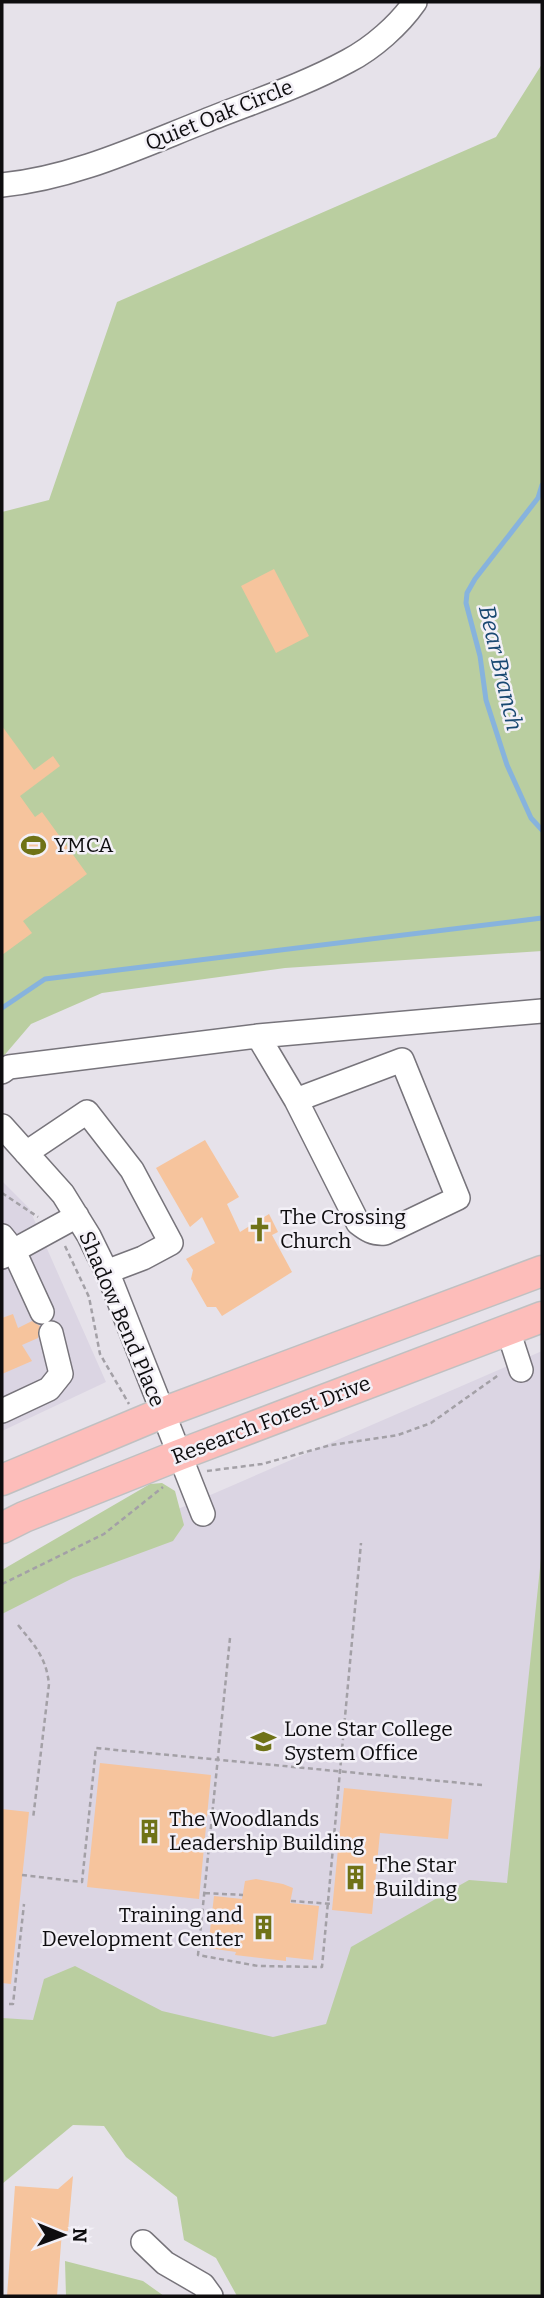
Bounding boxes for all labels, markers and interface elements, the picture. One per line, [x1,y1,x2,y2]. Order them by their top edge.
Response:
street label: Quiet Oak Circle [141,74,297,156]
water label: Bear Branch [473,603,529,733]
sports icon: YMCA [20,831,48,859]
place label: YMCA [54,832,113,858]
place label: The Crossing Church [280,1204,406,1254]
church icon: The Crossing Church [246,1215,274,1243]
street label: Shadow Bend Place [73,1227,171,1411]
street label: Research Forest Drive [168,1370,374,1470]
place label: Lone Star College System Office [284,1716,453,1766]
school or university icon: Lone Star College System Office [250,1727,278,1755]
place label: The Woodlands Leadership Building [169,1806,365,1856]
building icon: The Woodlands Leadership Building [135,1817,163,1845]
place label: The Star Building [375,1852,458,1902]
building icon: The Star Building [341,1863,369,1891]
place label: Training and Development Center [42,1902,243,1952]
building icon: Training and Development Center [249,1913,277,1941]
north arrow [28,2200,98,2270]
text: N [68,2228,91,2243]

